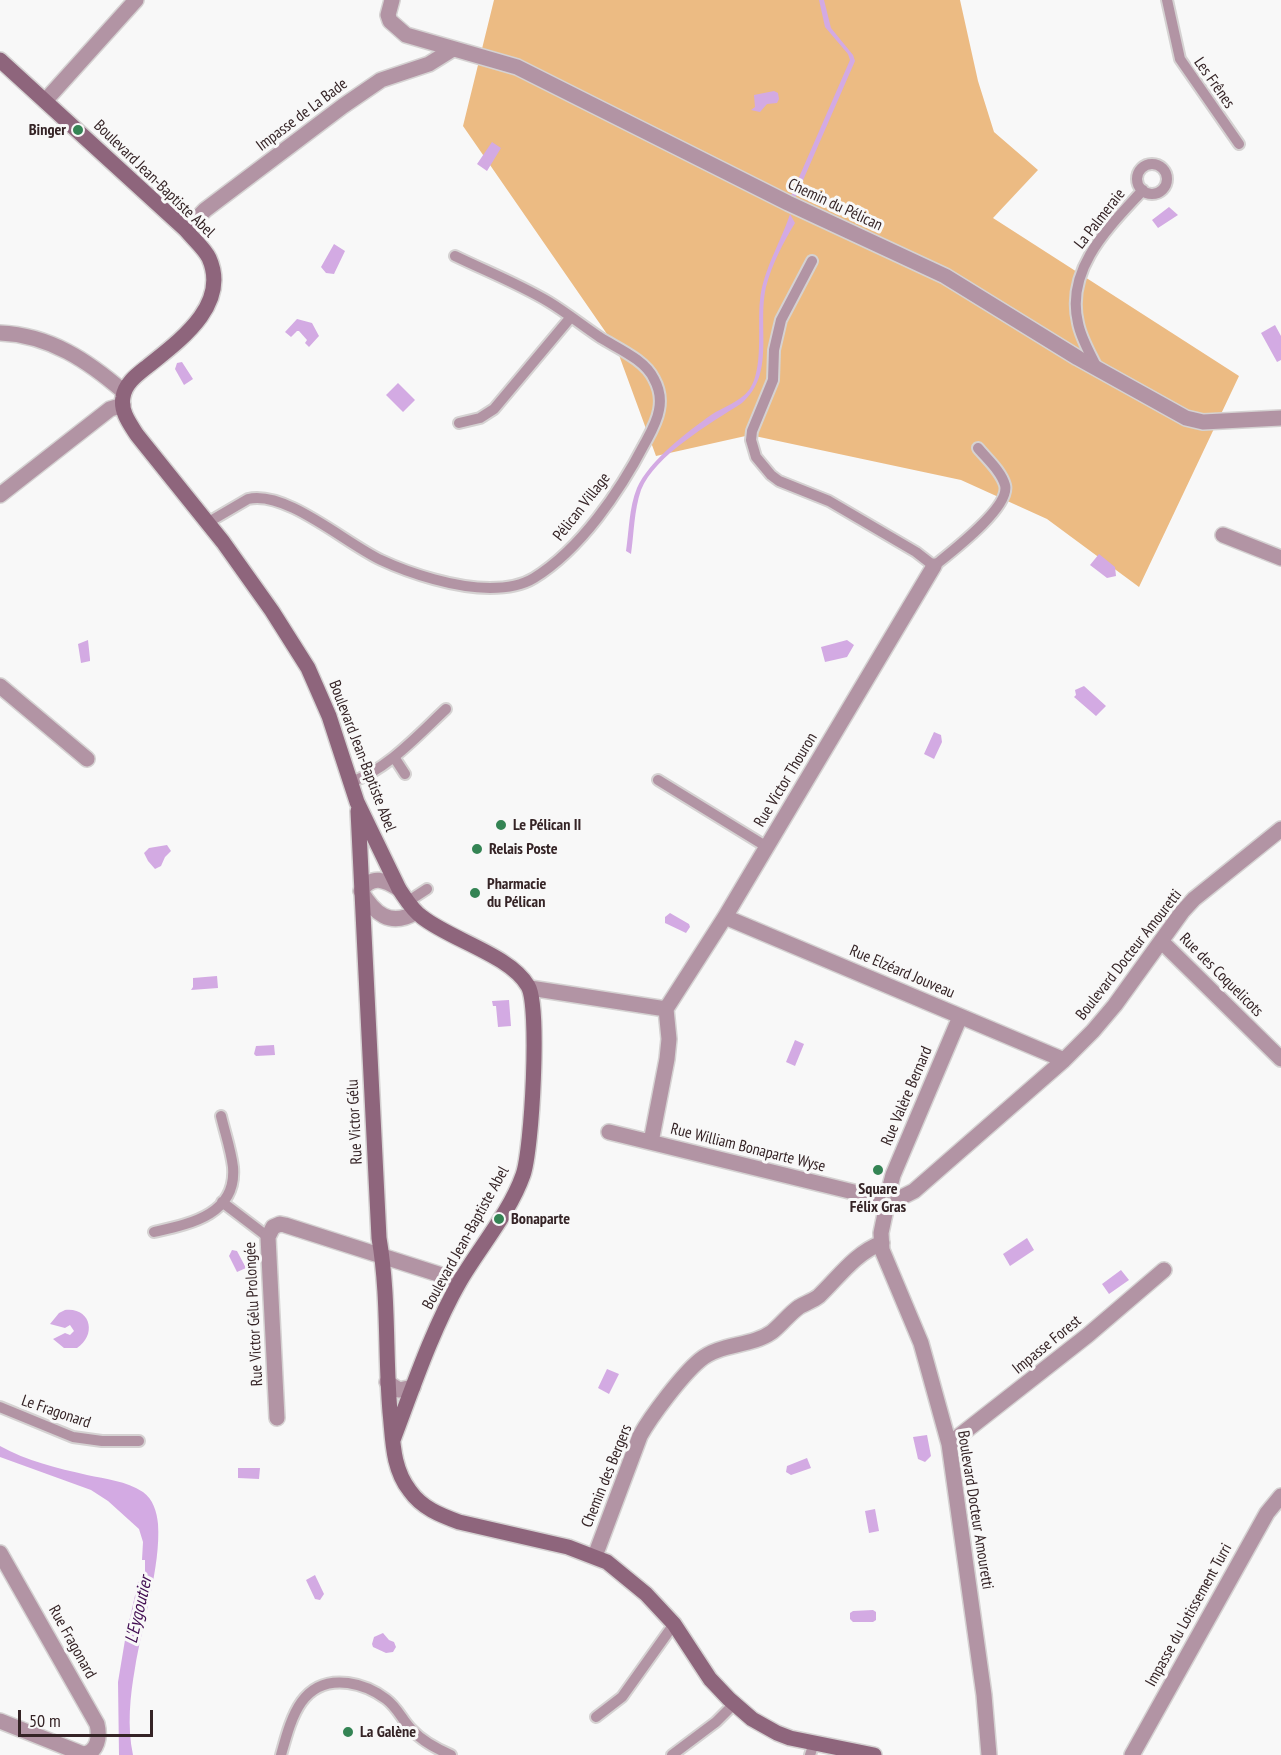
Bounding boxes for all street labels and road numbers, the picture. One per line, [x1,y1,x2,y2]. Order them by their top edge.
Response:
street label: Les Frênes [1190,54,1238,112]
street label: Impasse de La Bade [253,75,351,155]
street label: Boulevard Jean-Baptiste Abel [90,116,218,242]
street label: Chemin du Pélican [785,175,885,235]
street label: La Palmeraie [1071,185,1129,253]
street label: Pélican Village [549,469,615,545]
street label: Boulevard Jean-Baptiste Abel [324,678,400,834]
street label: Rue Victor Thouron [750,729,822,831]
street label: Boulevard Docteur Amouretti [1072,886,1186,1024]
street label: Rue des Coquelicots [1175,929,1267,1021]
street label: Rue Elzéard Jouveau [847,941,957,1003]
street label: Rue Valère Bernard [878,1044,936,1148]
street label: Rue Victor Gélu [343,1079,367,1165]
street label: Rue William Bonaparte Wyse [669,1119,827,1177]
street label: Boulevard Jean-Baptiste Abel [419,1163,513,1313]
street label: Rue Victor Gélu Prolongée [241,1241,267,1387]
street label: Impasse Forest [1009,1312,1085,1378]
street label: Le Fragonard [19,1391,93,1433]
street label: Chemin des Bergers [578,1422,636,1530]
street label: Boulevard Docteur Amouretti [953,1429,997,1591]
street label: Impasse du Lotissement Turri [1142,1540,1236,1690]
street label: Rue Fragonard [44,1602,100,1682]

